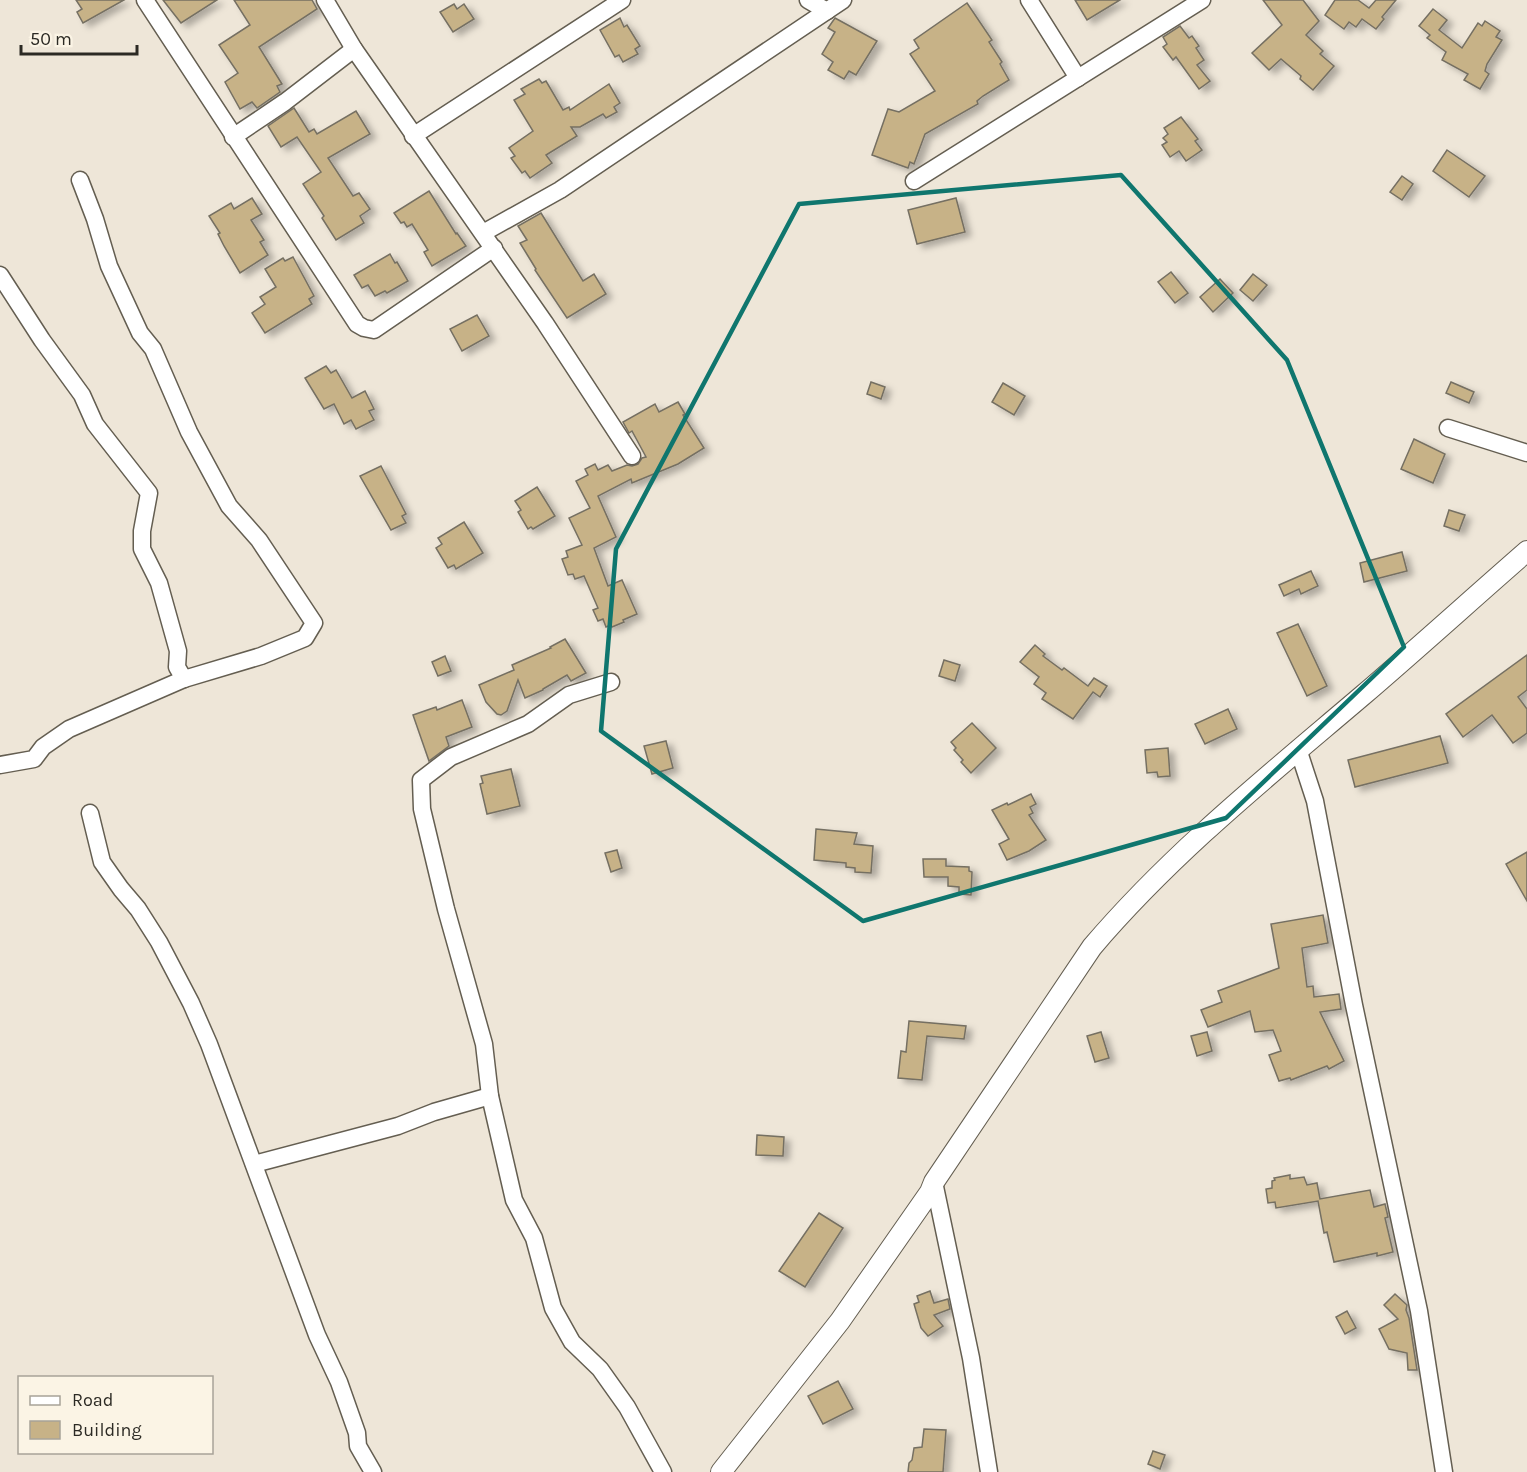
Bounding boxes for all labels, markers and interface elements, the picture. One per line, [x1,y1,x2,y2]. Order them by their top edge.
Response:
scale bar [21,18,136,56]
text: 50 m [30,28,72,50]
legend [18,1376,213,1454]
text: Road [72,1389,113,1411]
text: Building [72,1419,142,1441]

